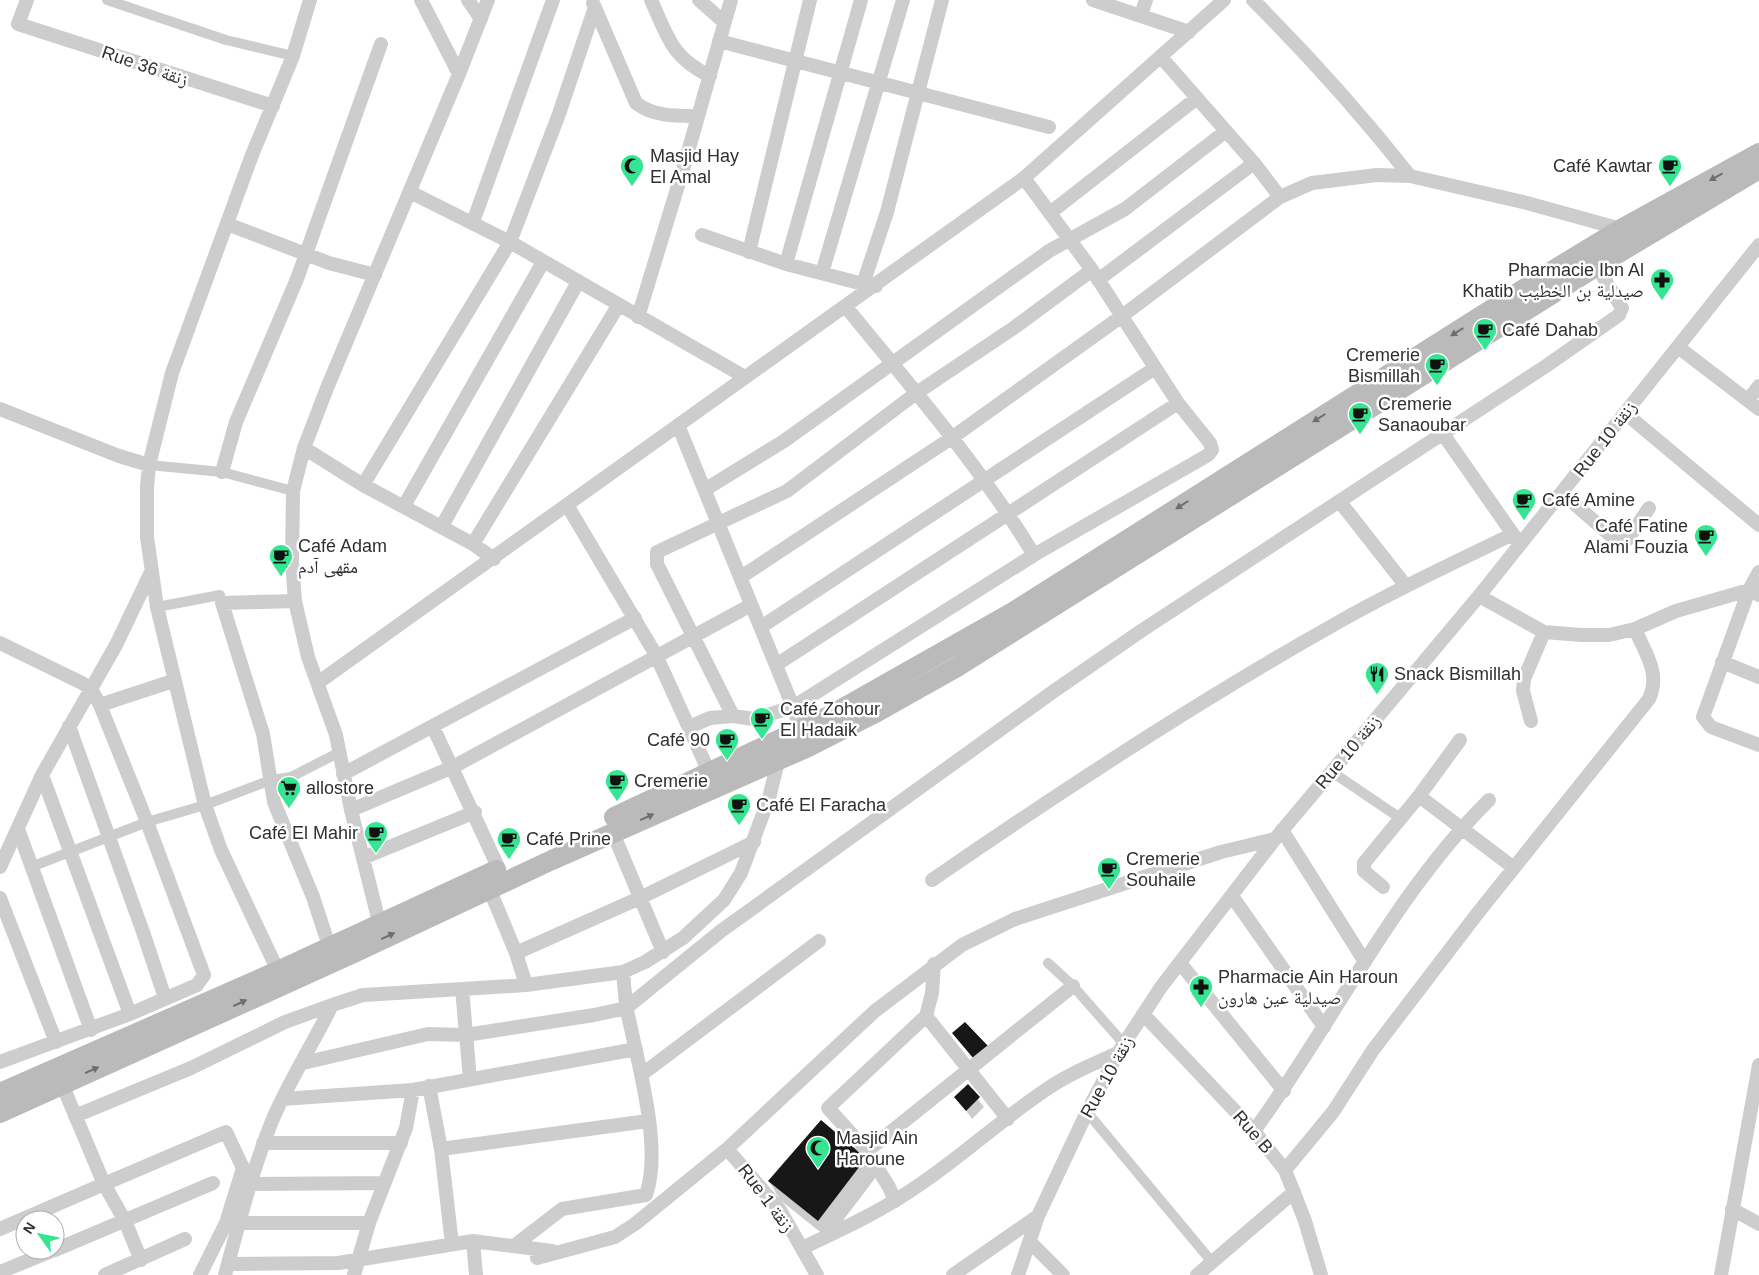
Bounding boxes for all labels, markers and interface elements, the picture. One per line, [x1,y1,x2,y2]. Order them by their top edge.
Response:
street label: Rue 36 زنقة [99,42,191,90]
place label: Masjid Hay El Amal [650,146,739,187]
mosque icon: Masjid Hay El Amal [619,153,645,187]
cafe icon: Café Kawtar [1657,153,1683,187]
place label: Café Kawtar [1553,156,1652,176]
one-way arrow [1710,172,1723,181]
place label: Pharmacie Ibn Al Khatib صيدلية بن الخطيب [1462,260,1644,302]
pharmacy icon: Pharmacie Ibn Al Khatib صيدلية بن الخطيب [1649,267,1675,301]
cafe icon: Café Dahab [1472,317,1498,351]
place label: Café Dahab [1502,320,1598,340]
one-way arrow [1450,327,1463,336]
place label: Cremerie Bismillah [1346,345,1420,386]
cafe icon: Cremerie Bismillah [1424,352,1450,386]
place label: Cremerie Sanaoubar [1378,394,1466,435]
street label: Rue 10 زنقة [1569,397,1641,481]
cafe icon: Cremerie Sanaoubar [1347,401,1373,435]
one-way arrow [1312,413,1326,423]
cafe icon: Café Amine [1511,487,1537,521]
place label: Café Amine [1542,490,1635,510]
one-way arrow [1175,500,1188,509]
place label: Café Fatine Alami Fouzia [1584,516,1689,557]
cafe icon: Café Fatine Alami Fouzia [1693,523,1719,557]
place label: Café Adam مقهى آدم [298,536,387,579]
cafe icon: Café Adam مقهى آدم [268,543,294,577]
restaurant icon: Snack Bismillah [1364,661,1390,695]
place label: Snack Bismillah [1394,664,1521,684]
place label: Café Zohour El Hadaik [780,699,880,740]
cafe icon: Café Zohour El Hadaik [749,706,775,740]
street label: Rue 10 زنقة [1311,711,1385,793]
cafe icon: Café 90 [714,727,740,761]
place label: Café 90 [647,730,710,750]
cafe icon: Cremerie [604,768,630,802]
place label: Cremerie [634,771,708,791]
supermarket icon: allostore [276,775,302,809]
place label: allostore [306,778,374,798]
cafe icon: Café El Faracha [726,792,752,826]
place label: Café El Faracha [756,795,887,815]
one-way arrow [640,813,654,821]
cafe icon: Café El Mahir [363,820,389,854]
place label: Café El Mahir [249,823,358,843]
cafe icon: Café Prine [496,826,522,860]
place label: Café Prine [526,829,611,849]
place label: Cremerie Souhaile [1126,849,1200,890]
cafe icon: Cremerie Souhaile [1096,856,1122,890]
one-way arrow [381,932,395,940]
place label: Pharmacie Ain Haroun صيدلية عين هارون [1218,967,1398,1009]
pharmacy icon: Pharmacie Ain Haroun صيدلية عين هارون [1188,974,1214,1008]
one-way arrow [233,999,247,1007]
street label: Rue 10 زنقة [1076,1033,1138,1121]
one-way arrow [85,1066,99,1074]
street label: Rue B [1229,1107,1277,1157]
place label: Masjid Ain Haroune [836,1128,918,1169]
mosque icon: Masjid Ain Haroune [805,1135,831,1169]
street label: Rue 1 زنقة [734,1160,798,1236]
north arrow [15,1210,65,1260]
text: N [20,1219,39,1237]

